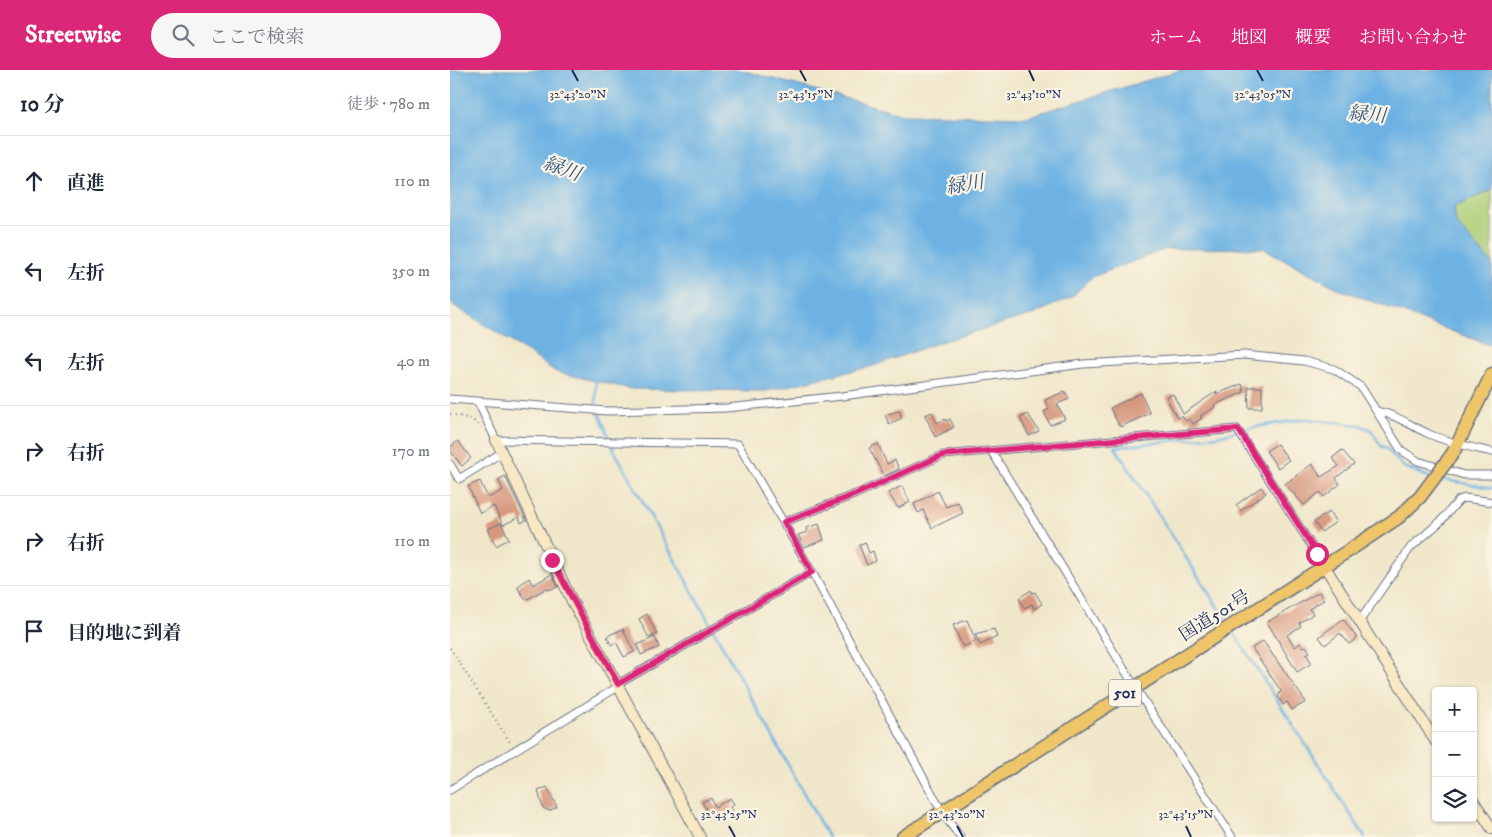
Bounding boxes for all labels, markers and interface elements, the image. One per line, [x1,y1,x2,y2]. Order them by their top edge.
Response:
search box [151,13,501,58]
text: Streetwise [25,20,121,50]
icon: search [169,21,197,49]
text: ここで検索 [209,26,304,49]
text: ホーム [1149,27,1203,49]
text: 地図 [1231,27,1267,49]
text: 概要 [1295,27,1331,49]
text: お問い合わせ [1359,27,1467,49]
text: 32°43'20"N [550,87,607,102]
text: 32°43'15"N [779,87,834,102]
text: 32°43'10"N [1006,87,1062,102]
text: 32°43'05"N [1235,87,1292,102]
text: 10 分 [20,92,64,118]
text: 徒歩 · 780 m [347,94,430,114]
water label: 緑川 [1347,102,1389,128]
water label: 緑川 [540,152,586,187]
icon: ahead [20,167,48,195]
water label: 緑川 [944,170,988,199]
text: 110 m [394,171,430,191]
text: 直進 [67,172,105,195]
icon: left [20,257,48,285]
text: 350 m [392,261,430,281]
text: 左折 [67,262,105,285]
icon: left [20,347,48,375]
text: 40 m [397,351,430,371]
text: 左折 [67,352,105,375]
icon: right [20,437,48,465]
text: 170 m [392,441,430,461]
text: 右折 [67,442,105,465]
icon: right [20,527,48,555]
text: 110 m [394,531,430,551]
text: 右折 [67,532,105,555]
route start [1306,543,1329,566]
route end [541,549,564,572]
street label: 国道501号 [1176,586,1254,646]
icon: arrive [20,617,48,645]
text: 目的地に到着 [67,622,181,645]
road number: 501 [1109,680,1141,706]
map controls [1432,687,1477,822]
button: + [1432,687,1477,732]
button: − [1432,732,1477,777]
button: layers [1432,777,1477,822]
text: 32°43'25"N [701,807,757,822]
text: 32°43'20"N [929,807,986,822]
text: 32°43'15"N [1159,807,1214,822]

